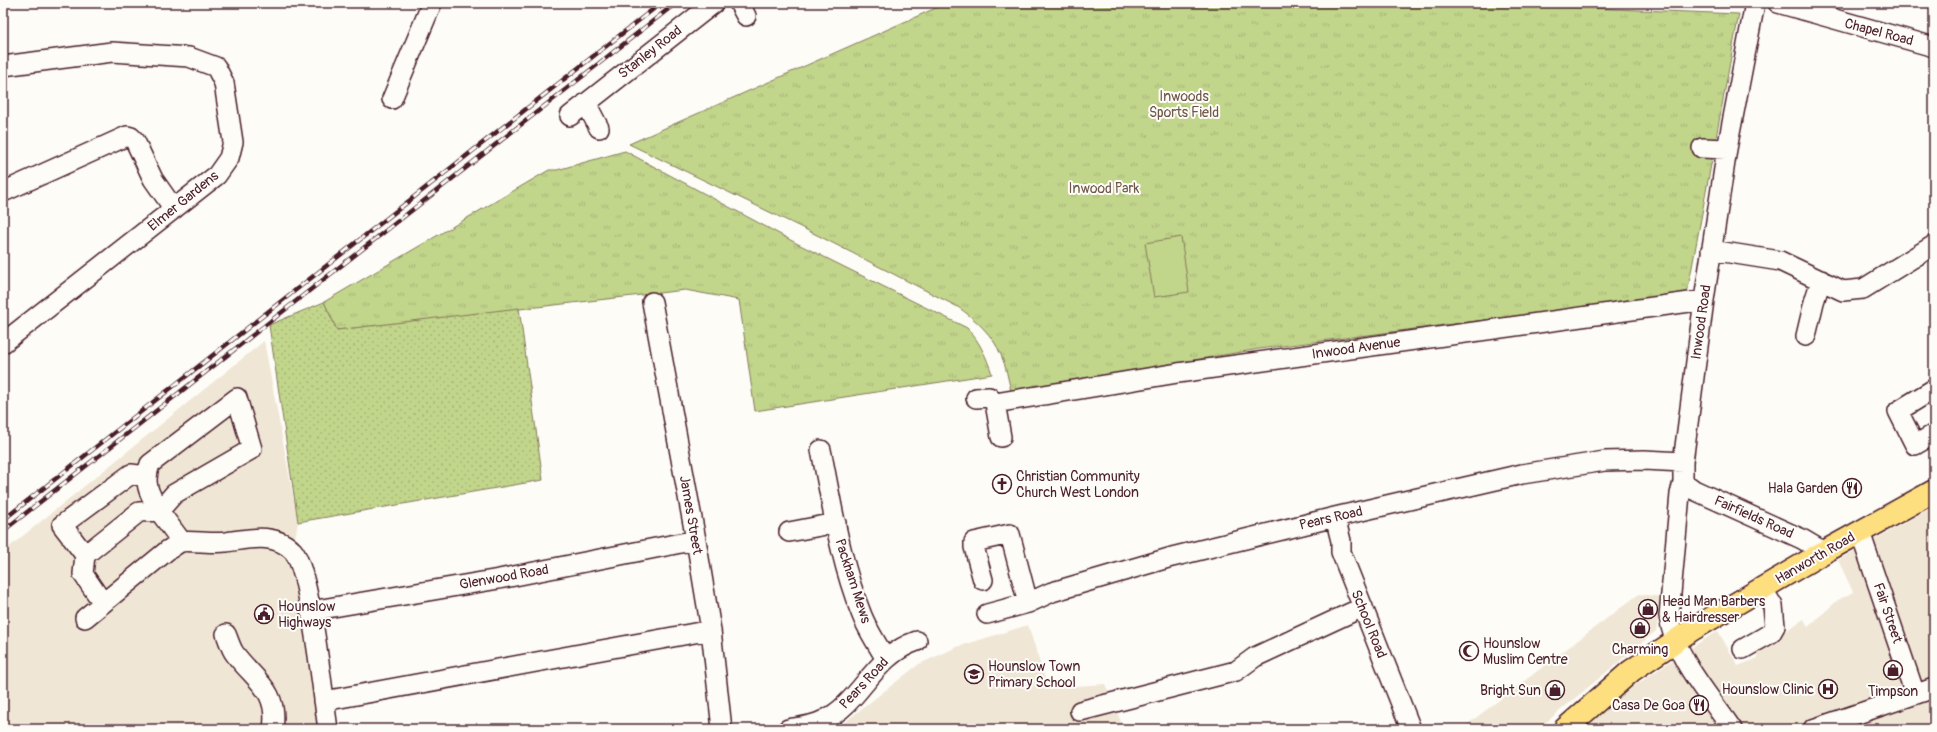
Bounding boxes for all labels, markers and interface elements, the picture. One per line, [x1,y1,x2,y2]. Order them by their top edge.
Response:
street label: Chapel Road [1843,15,1915,49]
street label: Stanley Road [615,22,685,82]
park label: Inwoods Sports Field [1149,88,1219,121]
street label: Elmer Gardens [144,167,222,235]
park label: Inwood Park [1069,180,1140,197]
street label: Inwood Road [1687,283,1715,360]
street label: Inwood Avenue [1311,333,1401,363]
place label: Christian Community Church West London [1016,468,1140,501]
church icon: Christian Community Church West London [991,473,1013,495]
street label: James Street [676,474,706,556]
restaurant icon: Hala Garden [1841,477,1863,499]
place label: Hala Garden [1768,480,1838,497]
street label: Fairfields Road [1712,492,1796,542]
street label: Pears Road [1298,502,1364,534]
street label: Hanworth Road [1772,528,1858,588]
street label: Packham Mews [831,537,875,626]
street label: Glenwood Road [458,561,550,593]
street label: Fair Street [1870,581,1906,646]
street label: School Road [1348,587,1390,661]
place label: Head Man Barbers & Hairdresser [1662,593,1766,626]
place label: Hounslow Highways [278,598,336,631]
shop icon: Head Man Barbers & Hairdresser [1637,598,1659,620]
public building icon: Hounslow Highways [253,603,275,625]
shop icon: Charming [1629,617,1651,639]
place label: Hounslow Muslim Centre [1483,635,1568,668]
mosque icon: Hounslow Muslim Centre [1458,640,1480,662]
place label: Charming [1612,641,1668,658]
street label: Pears Road [836,654,892,712]
place label: Hounslow Town Primary School [988,658,1080,691]
shop icon: Timpson [1882,659,1904,681]
school or university icon: Hounslow Town Primary School [963,663,985,685]
hospital icon: Hounslow Clinic [1817,678,1839,700]
shop icon: Bright Sun [1544,679,1566,701]
place label: Hounslow Clinic [1722,681,1814,698]
place label: Bright Sun [1480,682,1541,699]
place label: Timpson [1868,683,1918,700]
restaurant icon: Casa De Goa [1688,694,1710,716]
place label: Casa De Goa [1612,697,1685,714]

